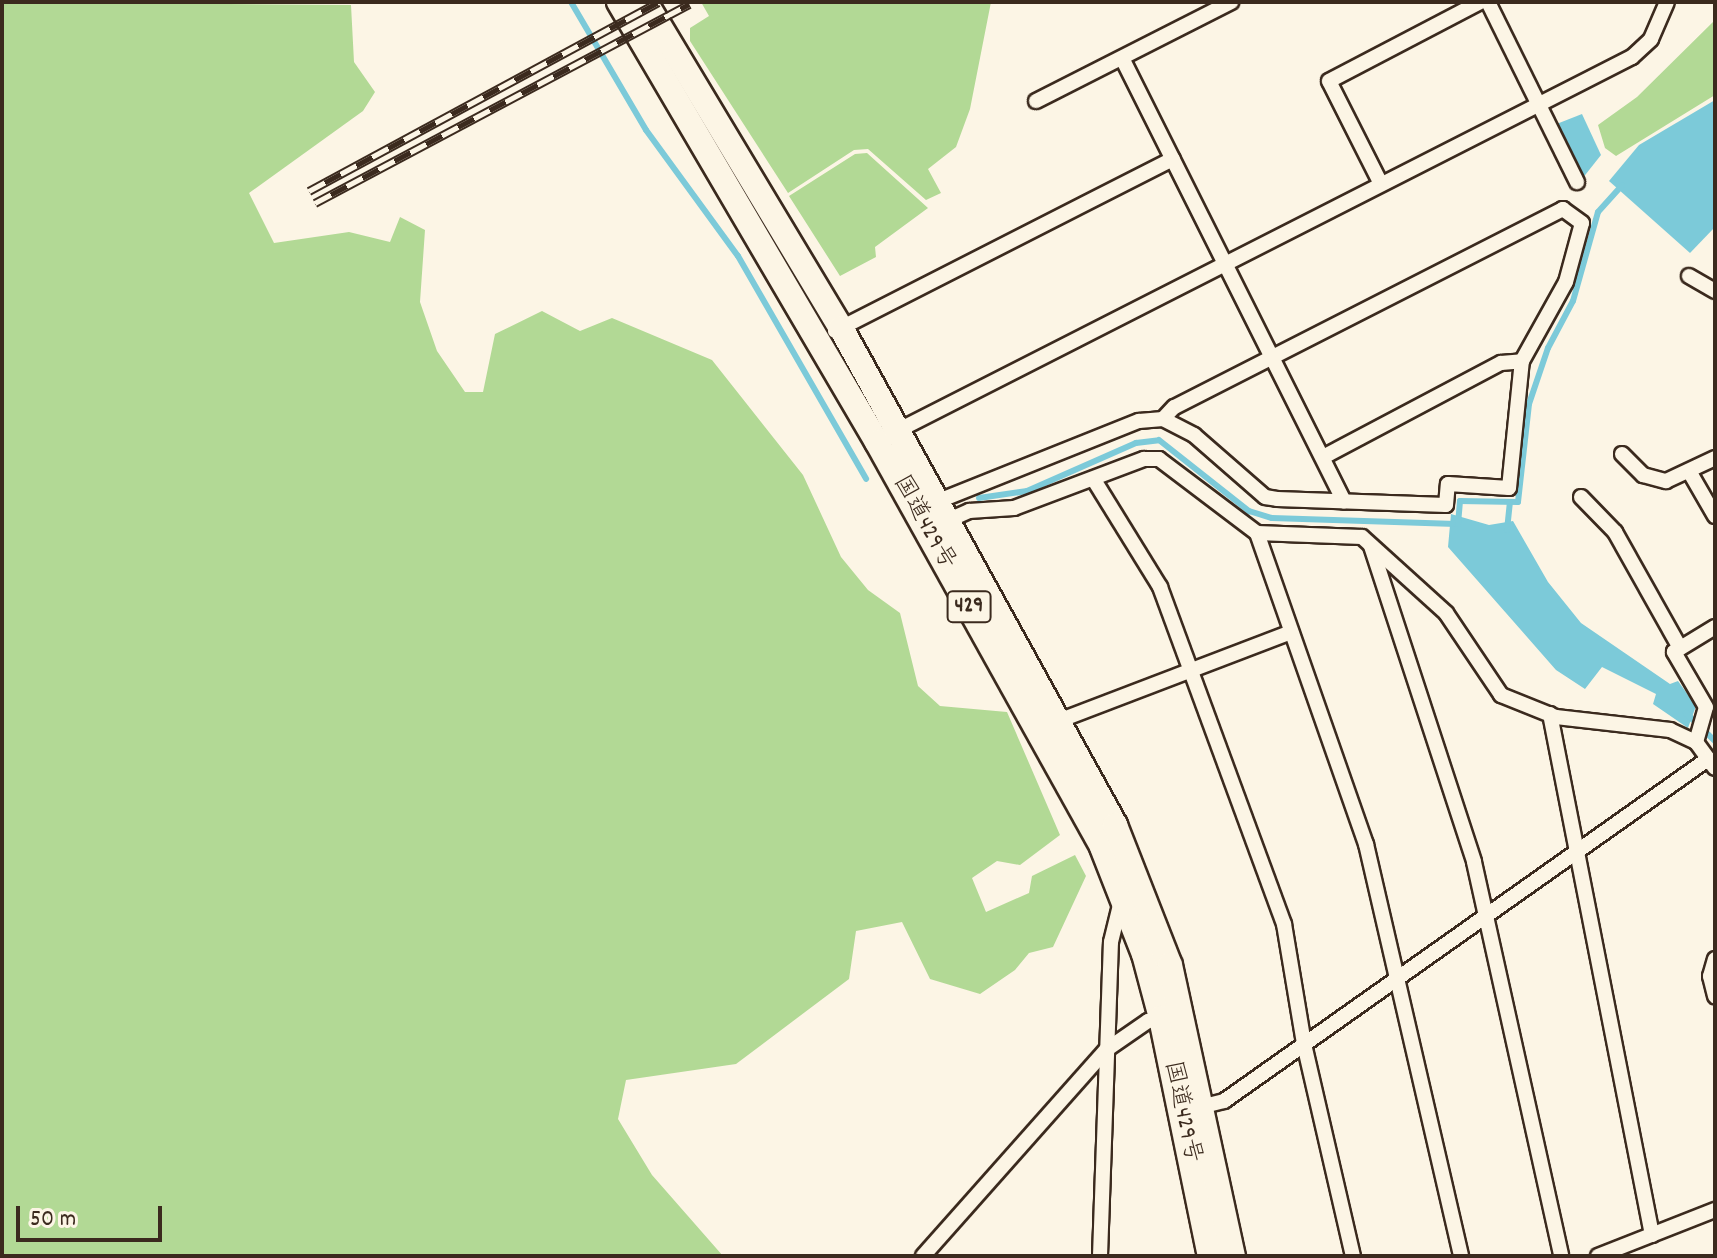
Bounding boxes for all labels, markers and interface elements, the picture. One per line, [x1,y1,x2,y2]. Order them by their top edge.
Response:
street label: 国道429号 [885,471,961,575]
road number: 429 [945,589,993,625]
street label: 国道429号 [1156,1058,1206,1166]
scale bar [20,1190,166,1240]
text: 50 m [30,1203,76,1237]

